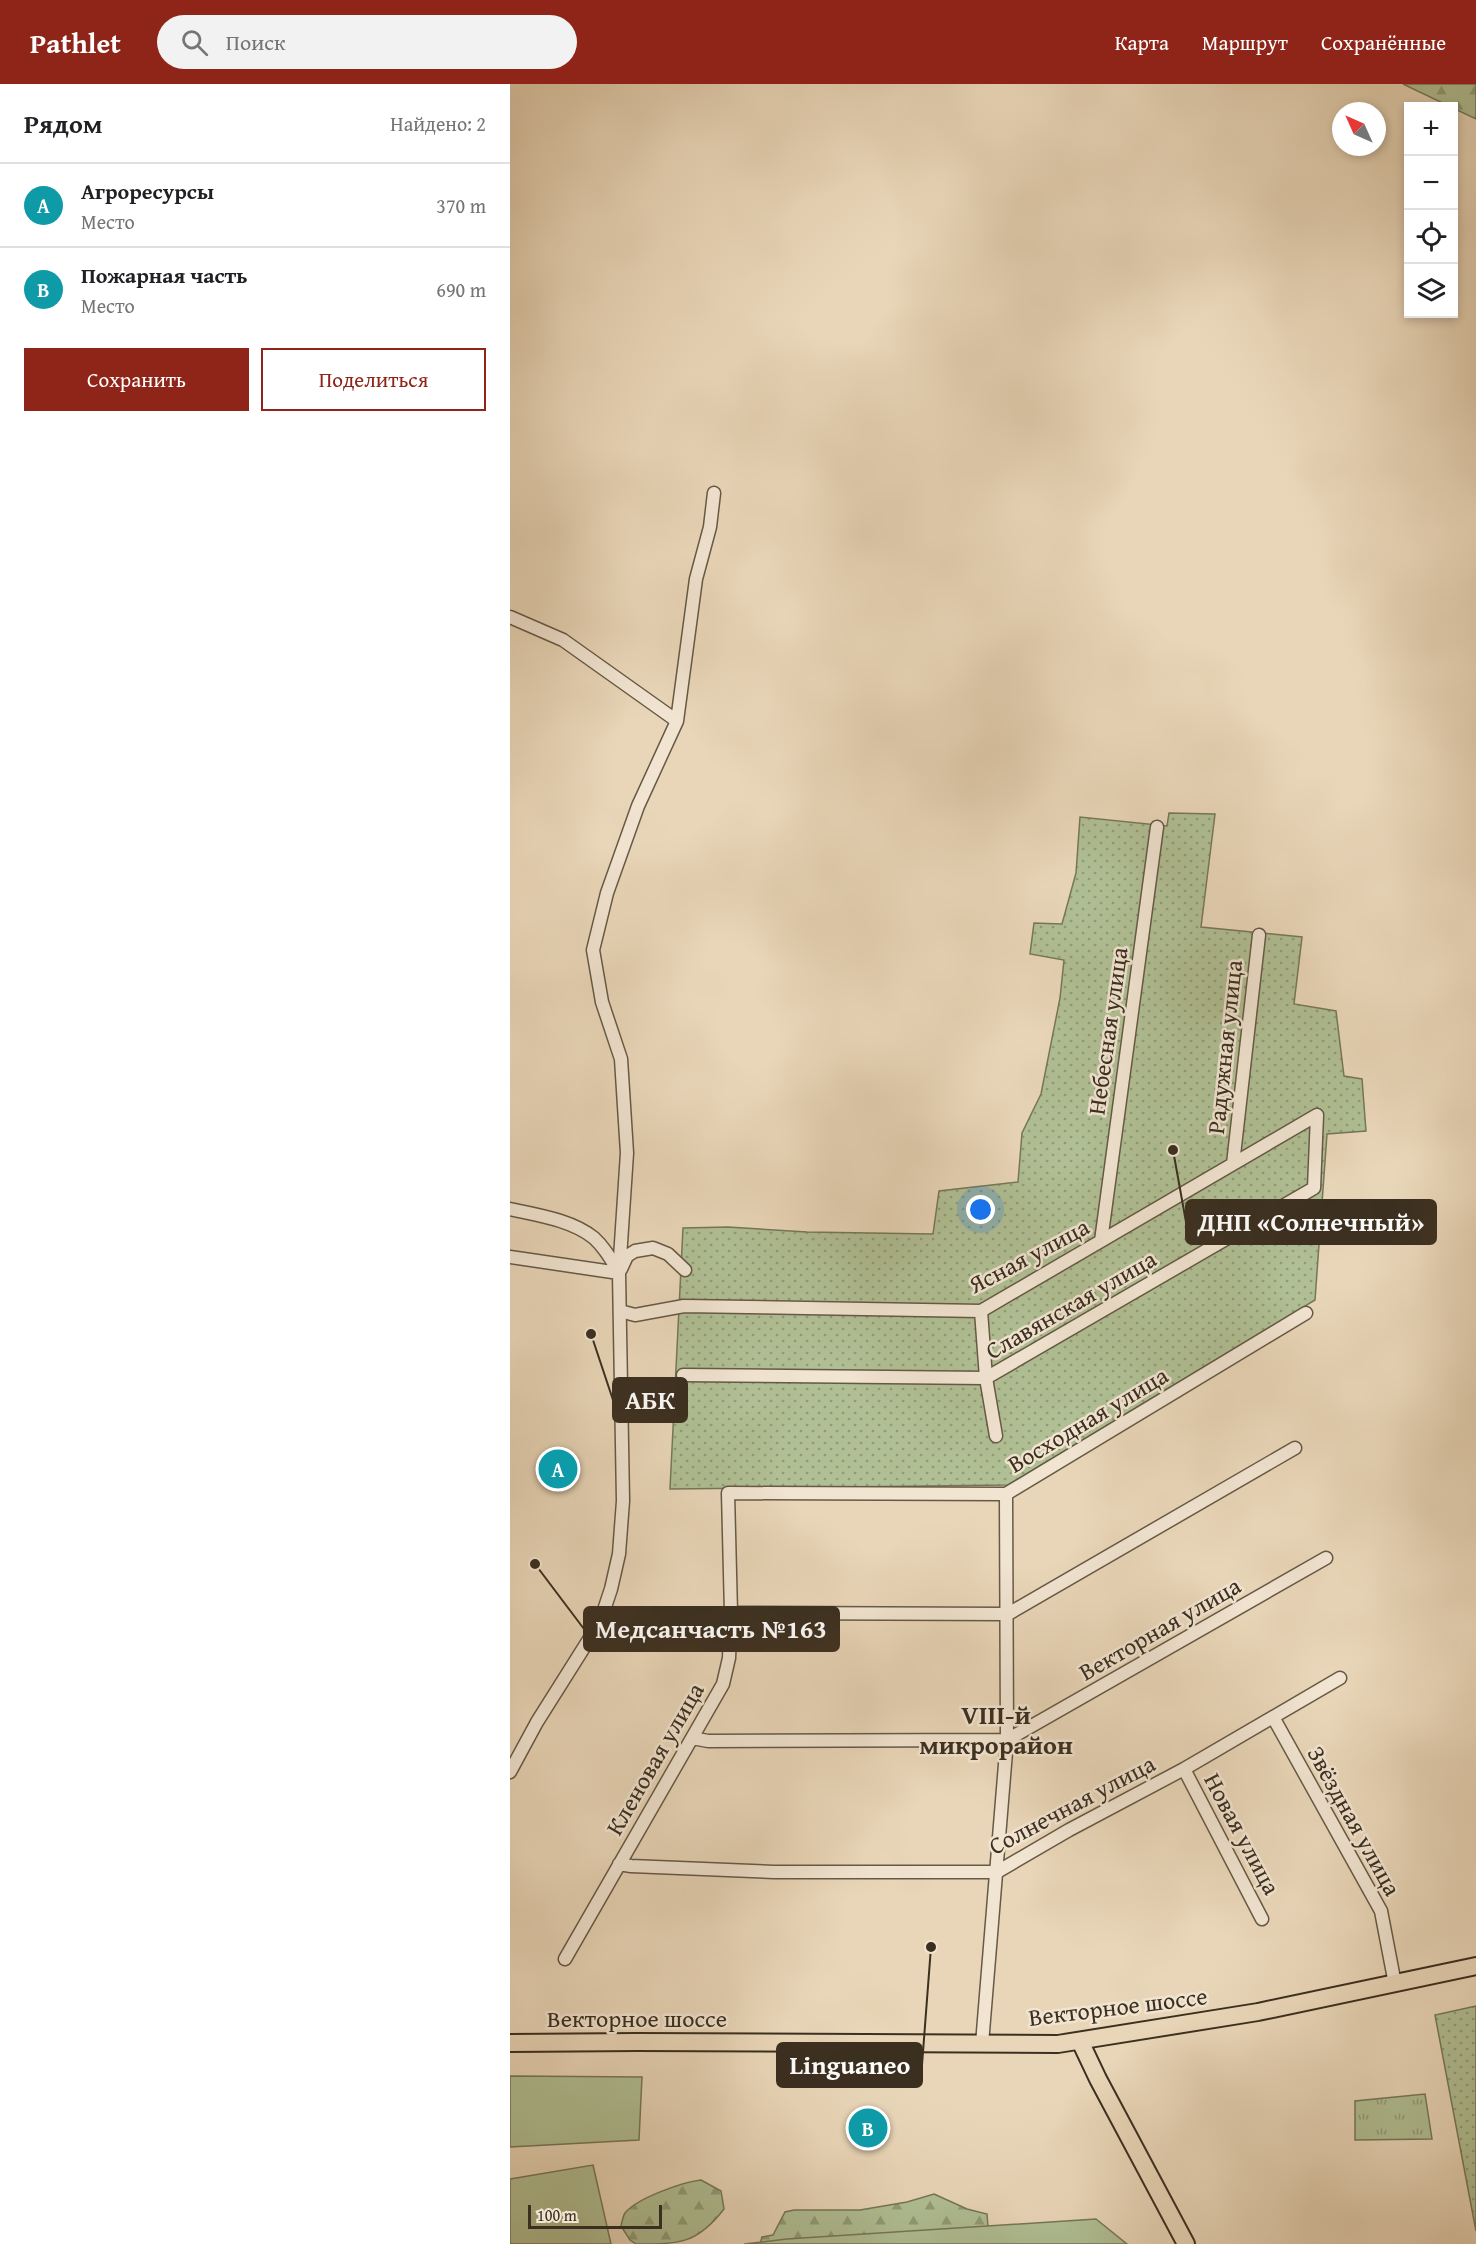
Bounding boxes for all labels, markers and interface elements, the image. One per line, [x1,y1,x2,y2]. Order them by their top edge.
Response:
search box [157,15,577,69]
text: Pathlet [30,22,121,63]
icon: search [178,26,211,59]
text: Поиск [226,26,286,58]
text: Карта [1115,27,1169,58]
text: Маршрут [1202,27,1288,58]
text: Сохранённые [1321,27,1446,58]
north arrow [1332,102,1386,156]
map controls [1404,102,1458,318]
button: + [1404,102,1458,156]
text: Рядом [24,104,102,143]
text: Найдено: 2 [390,109,486,138]
button: − [1404,156,1458,210]
text: Агроресурсы [81,175,214,207]
text: A [37,191,50,220]
text: 370 m [436,191,486,220]
text: Место [81,207,135,236]
button: locate [1404,210,1458,264]
text: Пожарная часть [81,259,248,291]
button: layers [1404,264,1458,318]
text: B [37,275,50,304]
text: 690 m [436,275,486,304]
text: Место [81,291,135,320]
button: Сохранить [24,348,249,411]
button: Поделиться [261,348,486,411]
street label: Небесная улица [1078,944,1137,1117]
street label: Радужная улица [1198,958,1251,1136]
your location [966,1195,995,1224]
callout: ДНП «Солнечный» [1186,1200,1436,1244]
text: ДНП «Солнечный» [1197,1202,1424,1241]
street label: Ясная улица [961,1209,1096,1303]
street label: Славянская улица [979,1241,1163,1368]
street label: Восходная улица [1001,1358,1175,1481]
callout: АБК [613,1378,687,1422]
text: АБК [625,1380,676,1419]
pin: A [538,1446,578,1492]
street label: Векторная улица [1072,1568,1248,1689]
callout: Медсанчасть №163 [584,1607,839,1651]
text: Медсанчасть №163 [595,1609,827,1648]
street label: Кленовая улица [597,1676,713,1841]
district label: VIII-й микрорайон [919,1695,1073,1764]
street label: Звёздная улица [1299,1740,1410,1903]
street label: Солнечная улица [982,1746,1162,1863]
street label: Новая улица [1196,1767,1290,1901]
street label: Векторное шоссе [1027,1978,1209,2035]
street label: Векторное шоссе [547,2001,727,2036]
callout: Linguaneo [777,2043,922,2087]
text: Linguaneo [790,2045,911,2084]
pin: B [848,2106,888,2150]
scale bar [528,2202,662,2230]
text: 100 m [537,2203,577,2227]

